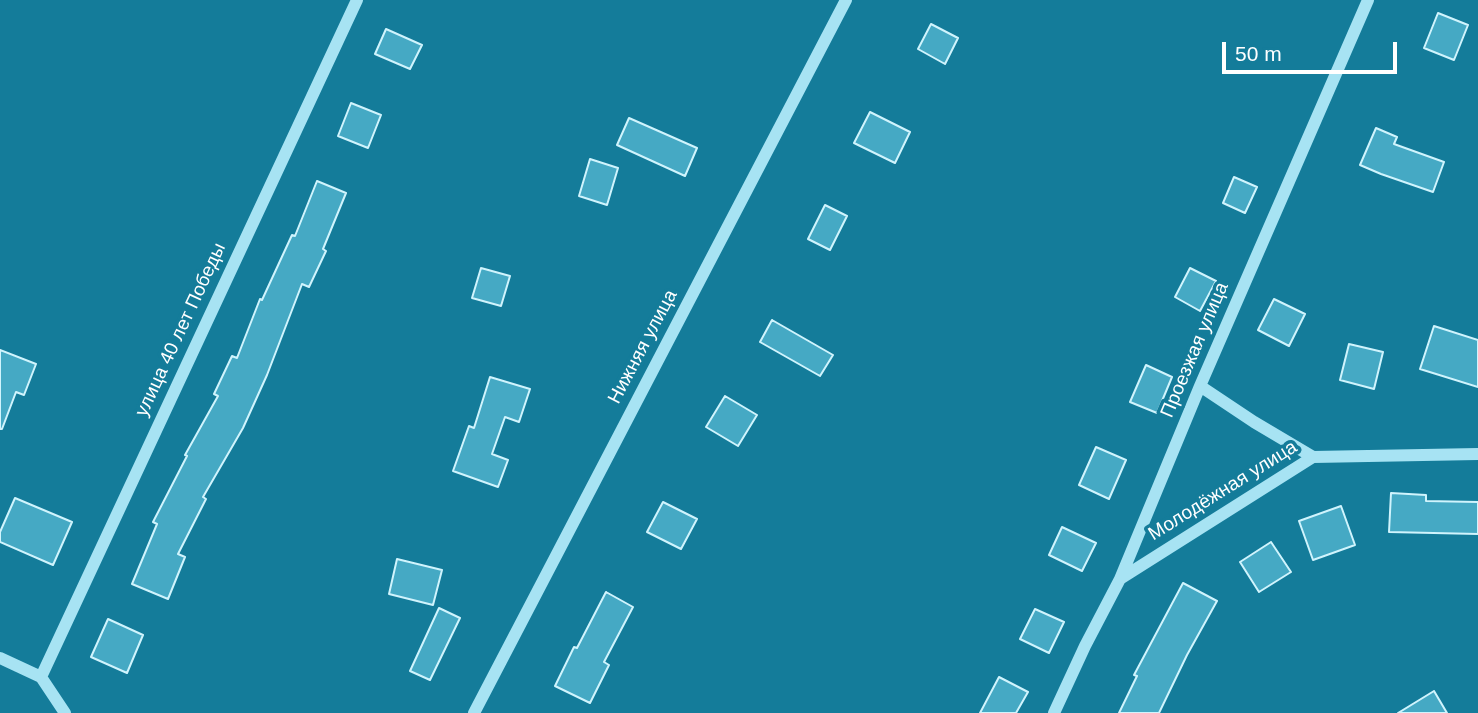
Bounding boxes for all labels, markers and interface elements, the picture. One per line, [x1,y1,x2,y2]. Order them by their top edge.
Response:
scale bar [1226,28,1401,72]
text: 50 m [1235,42,1282,65]
street label: улица 40 лет Победы [131,240,231,420]
street label: Проезжая улица [1156,279,1234,421]
street label: Нижняя улица [603,286,683,408]
street label: Молодёжная улица [1145,436,1301,546]

